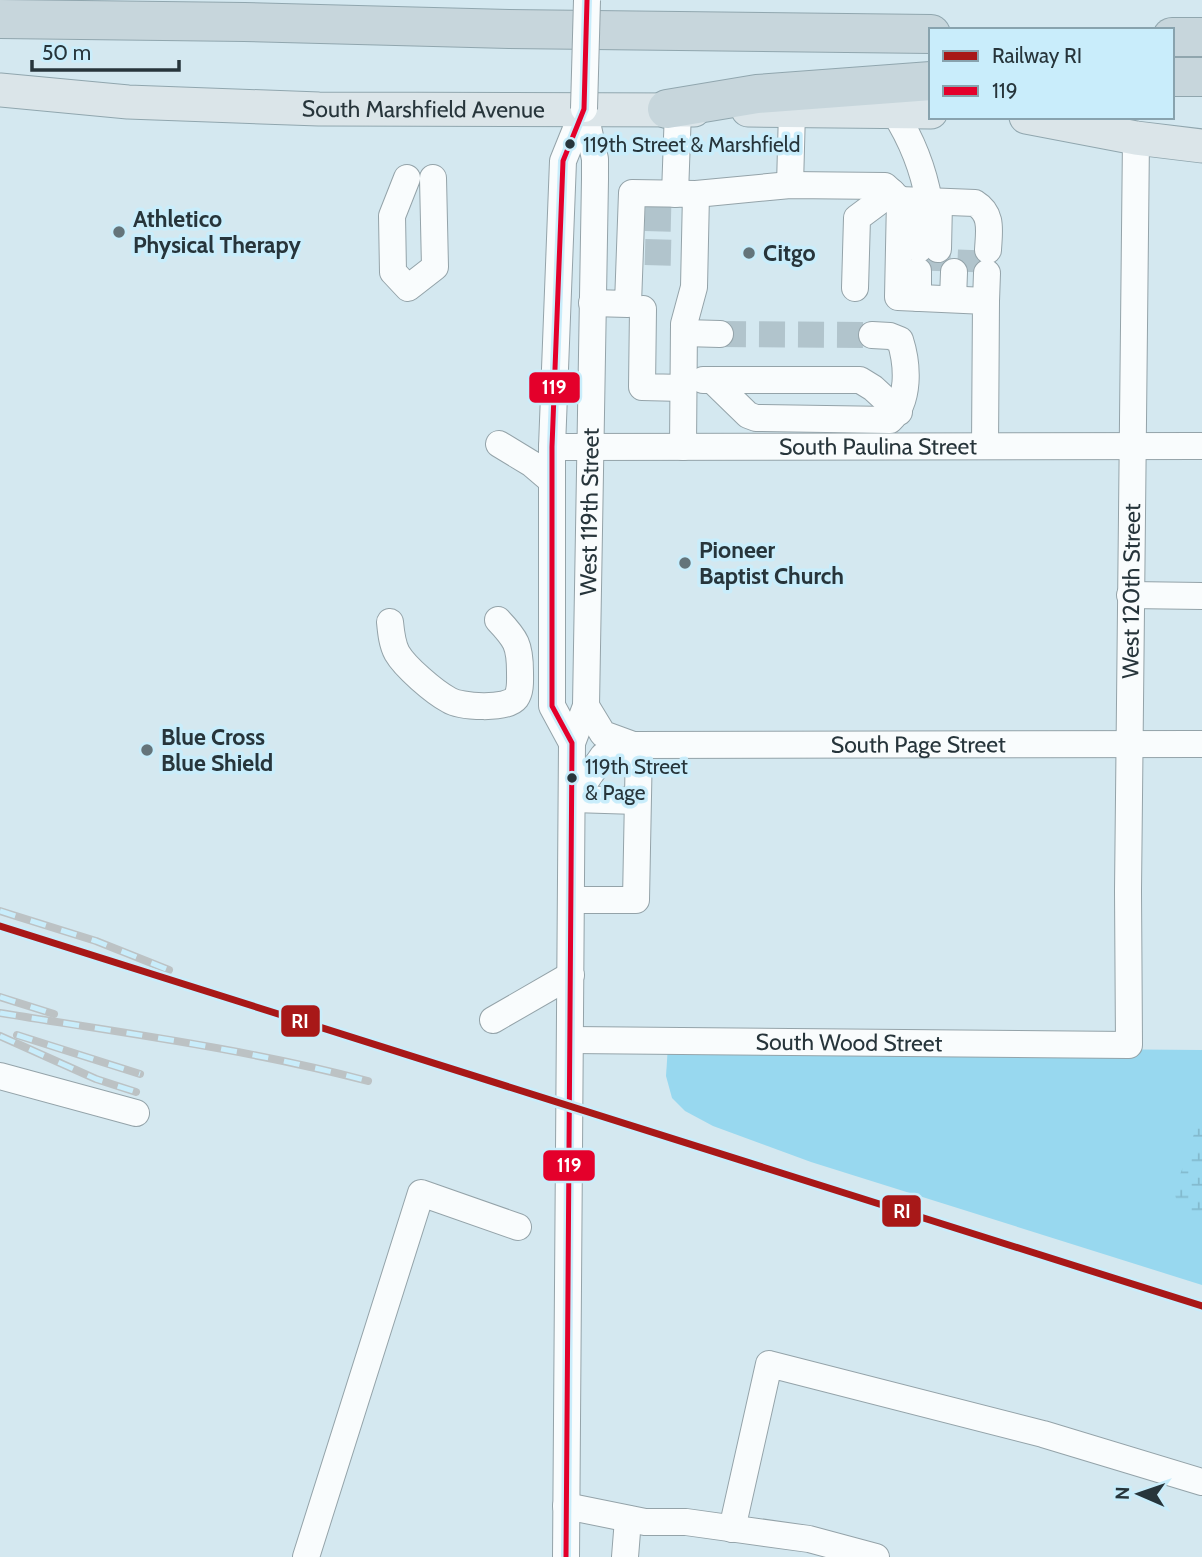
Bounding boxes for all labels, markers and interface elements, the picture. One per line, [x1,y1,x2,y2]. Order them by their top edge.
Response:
scale bar [32,28,178,72]
legend [929,28,1174,119]
text: 50 m [42,40,91,65]
text: Railway RI [992,43,1082,68]
text: 119 [992,78,1018,103]
street label: South Marshfield Avenue [301,94,545,124]
place label: 119th Street & Marshfield [583,132,800,157]
marker: 119th Street & Marshfield [563,137,577,151]
place label: Athletico Physical Therapy [133,205,301,259]
marker: Athletico Physical Therapy [111,224,127,240]
place label: Citgo [763,239,816,267]
marker: Citgo [741,245,757,261]
line badge: 119 [528,371,581,404]
text: 119 [542,376,566,399]
street label: West 119th Street [574,427,605,596]
street label: South Paulina Street [779,432,977,461]
street label: West 120th Street [1116,503,1146,679]
place label: Pioneer Baptist Church [699,536,844,590]
marker: Pioneer Baptist Church [677,555,693,571]
place label: Blue Cross Blue Shield [161,723,273,777]
street label: South Page Street [831,730,1006,759]
marker: Blue Cross Blue Shield [139,742,155,758]
place label: 119th Street & Page [585,754,688,805]
marker: 119th Street & Page [565,771,579,785]
line badge: RI [280,1004,321,1038]
text: RI [291,1010,309,1033]
street label: South Wood Street [755,1028,943,1057]
line badge: 119 [542,1149,596,1182]
text: 119 [557,1154,581,1177]
line badge: RI [881,1194,922,1228]
text: RI [893,1200,911,1223]
north arrow [1104,1459,1174,1529]
text: N [1111,1486,1134,1501]

